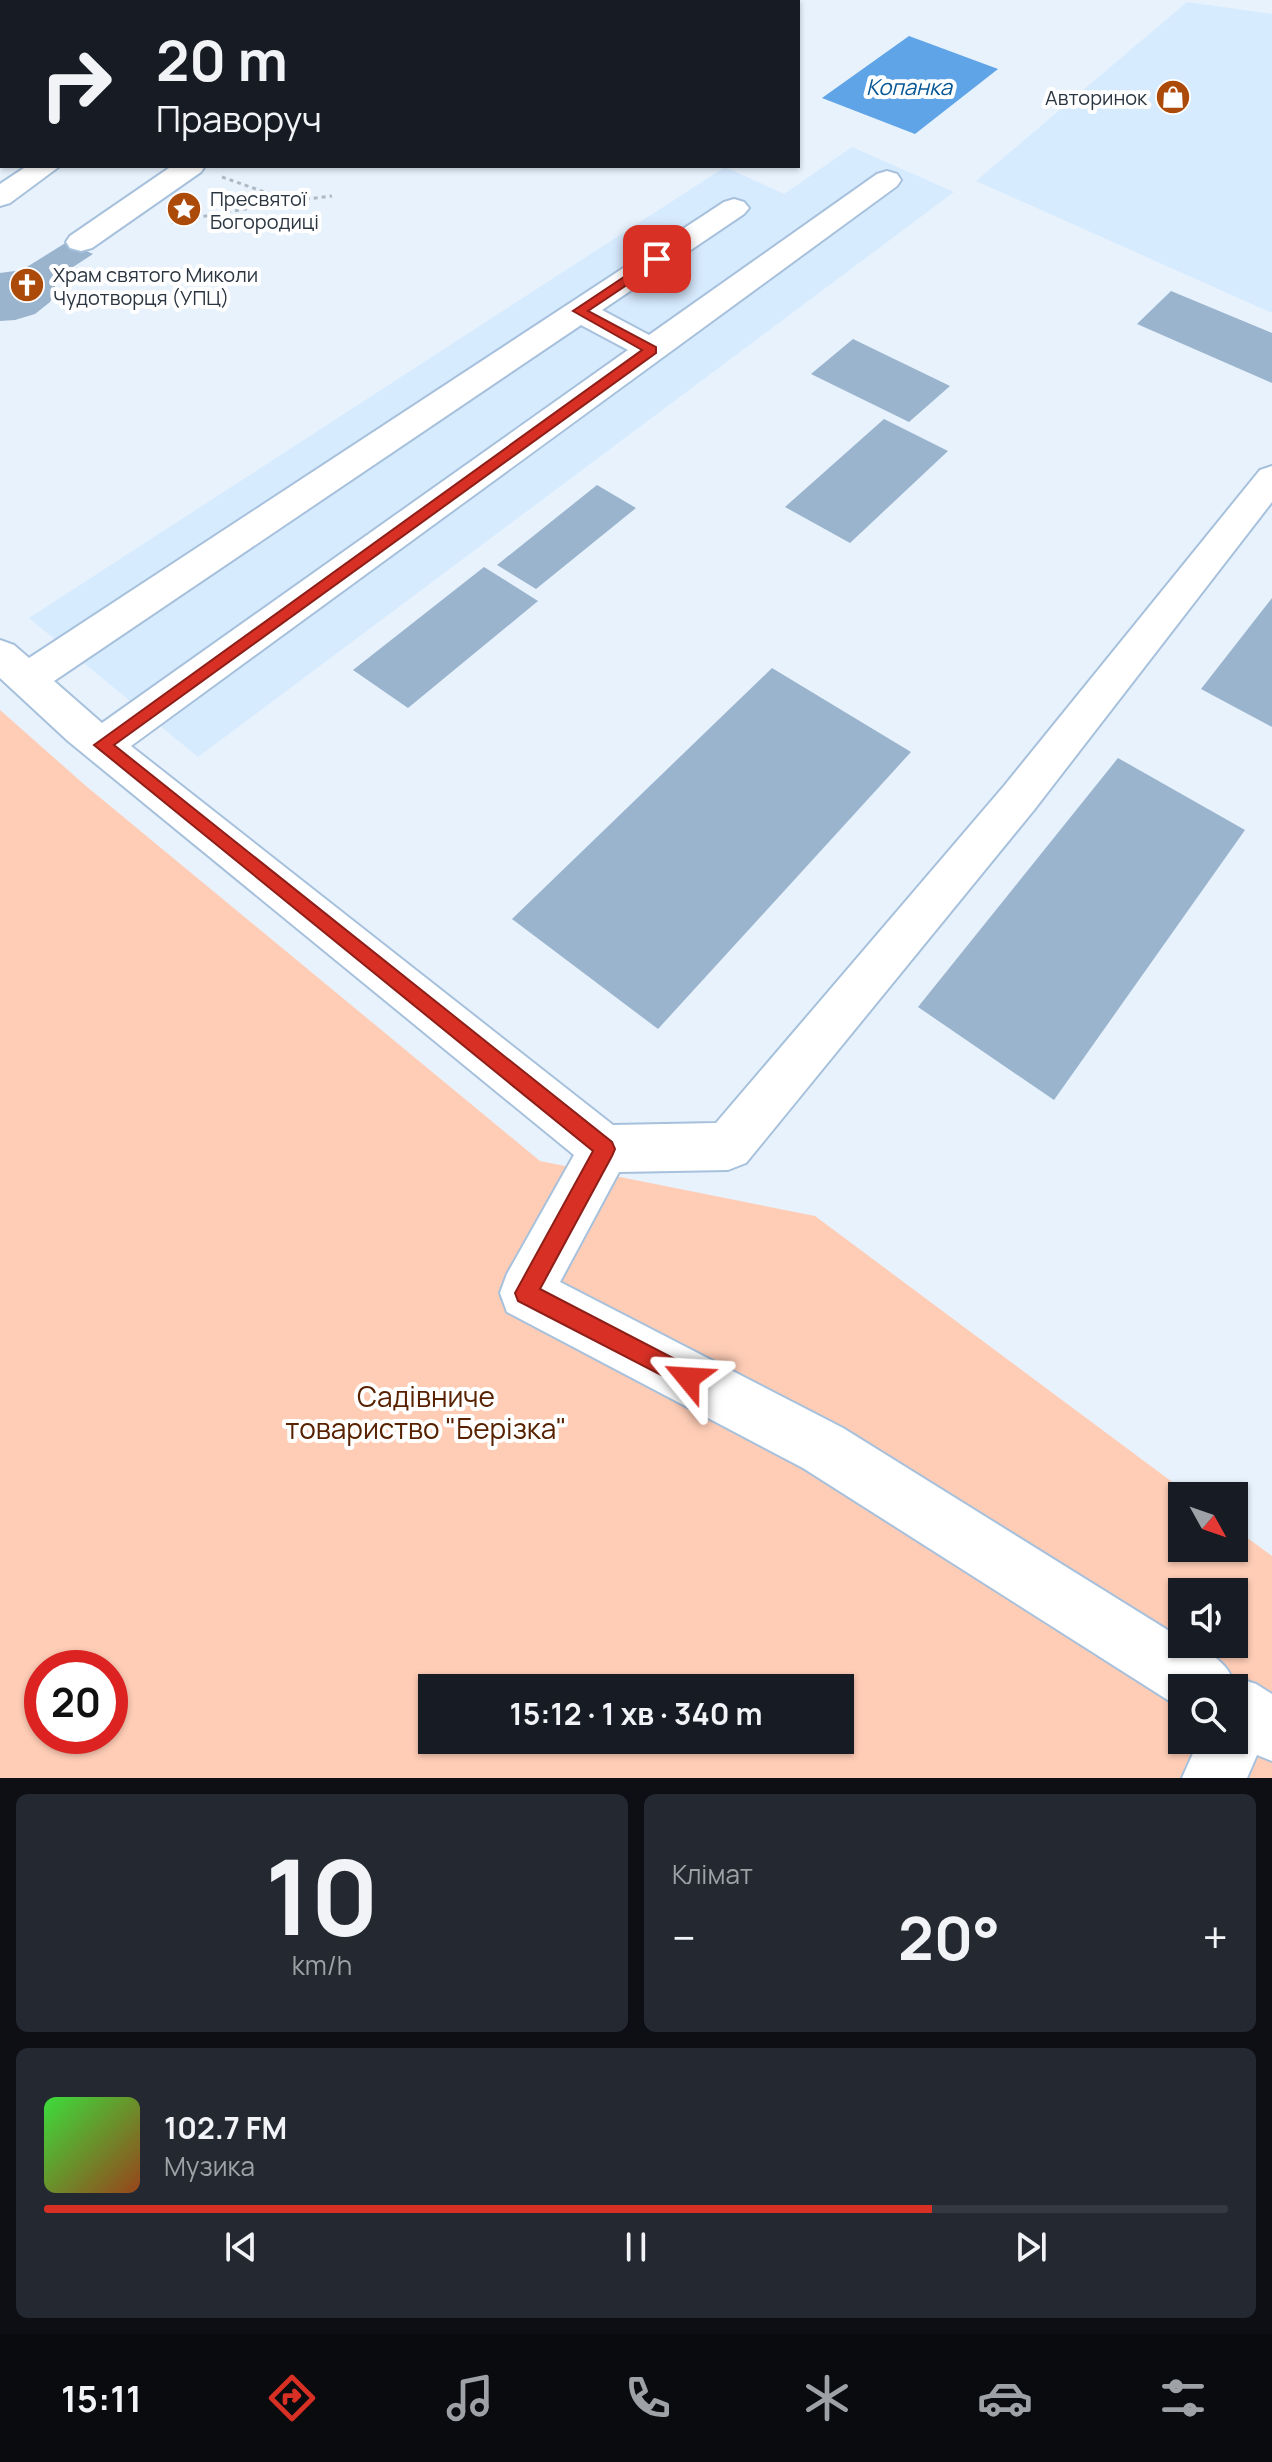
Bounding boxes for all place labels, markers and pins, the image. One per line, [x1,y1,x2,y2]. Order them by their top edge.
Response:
shop icon: Авторинок [1154,78,1192,116]
place label: Авторинок [1045,84,1148,111]
place label: Пресвятої Богородиці [210,185,319,235]
place icon: Пресвятої Богородиці [165,190,203,228]
pin [623,225,691,293]
place label: Храм святого Миколи Чудотворця (УПЦ) [53,261,258,311]
church icon: Храм святого Миколи Чудотворця (УПЦ) [8,266,46,304]

